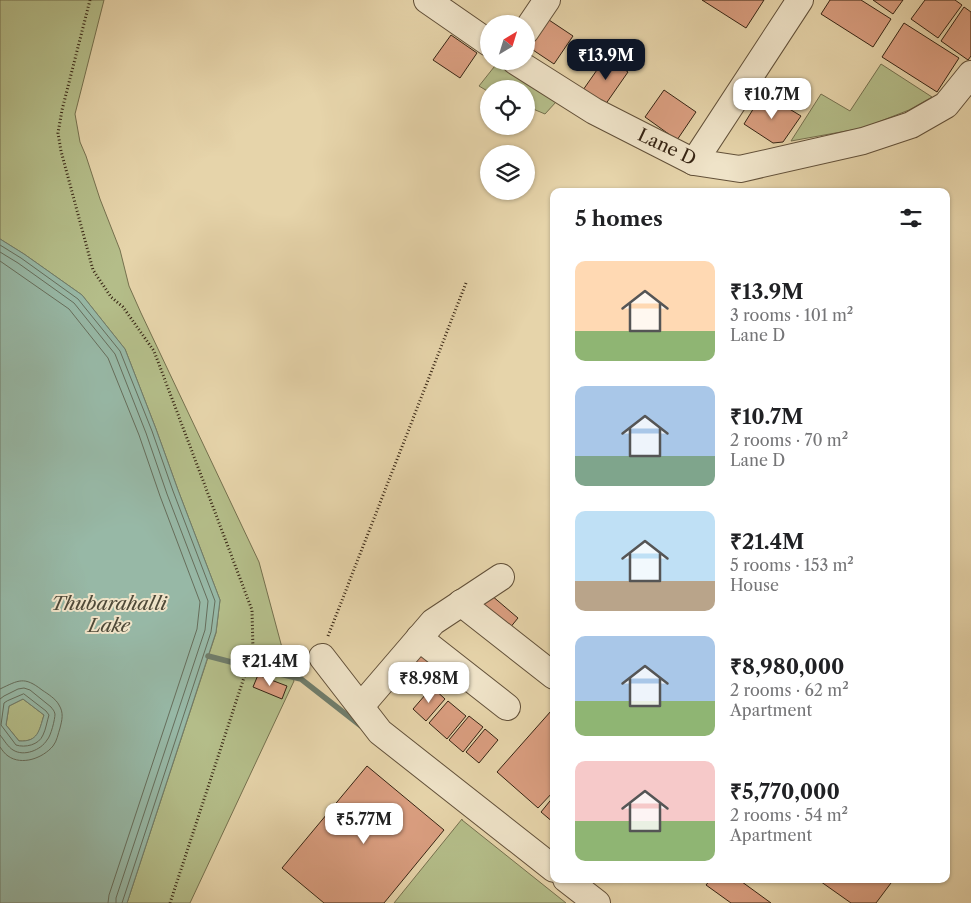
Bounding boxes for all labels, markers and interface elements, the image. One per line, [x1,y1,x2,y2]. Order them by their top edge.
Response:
north arrow [480,15,535,70]
map controls [480,15,535,200]
pin: ₹13.9M [565,38,647,81]
text: ₹13.9M [578,45,634,65]
pin: ₹10.7M [731,78,813,120]
button: locate [480,80,535,135]
text: ₹10.7M [744,84,800,104]
street label: Lane D [634,124,700,170]
button: layers [480,145,535,200]
icon: filters [897,204,925,232]
text: 5 homes [575,206,663,231]
text: ₹13.9M [730,279,803,304]
icon: home [615,281,675,341]
text: 3 rooms · 101 m² [730,305,853,325]
text: Lane D [730,325,785,345]
text: ₹10.7M [730,404,803,429]
icon: home [615,406,675,466]
text: 2 rooms · 70 m² [730,430,848,450]
text: Lane D [730,450,785,470]
text: ₹21.4M [730,529,804,554]
icon: home [615,531,675,591]
text: 5 rooms · 153 m² [730,555,854,575]
text: House [730,575,779,595]
water label: Thubarahalli Lake [51,592,168,637]
pin: ₹21.4M [229,644,311,687]
text: ₹21.4M [242,651,298,671]
text: ₹8,980,000 [730,654,844,679]
icon: home [615,656,675,716]
pin: ₹8.98M [388,662,470,704]
text: ₹8.98M [399,668,459,688]
text: 2 rooms · 62 m² [730,680,849,700]
text: Apartment [730,700,812,720]
text: ₹5,770,000 [730,779,840,804]
icon: home [615,781,675,841]
pin: ₹5.77M [323,802,405,845]
text: 2 rooms · 54 m² [730,805,848,825]
text: ₹5.77M [336,809,392,829]
text: Apartment [730,825,812,845]

